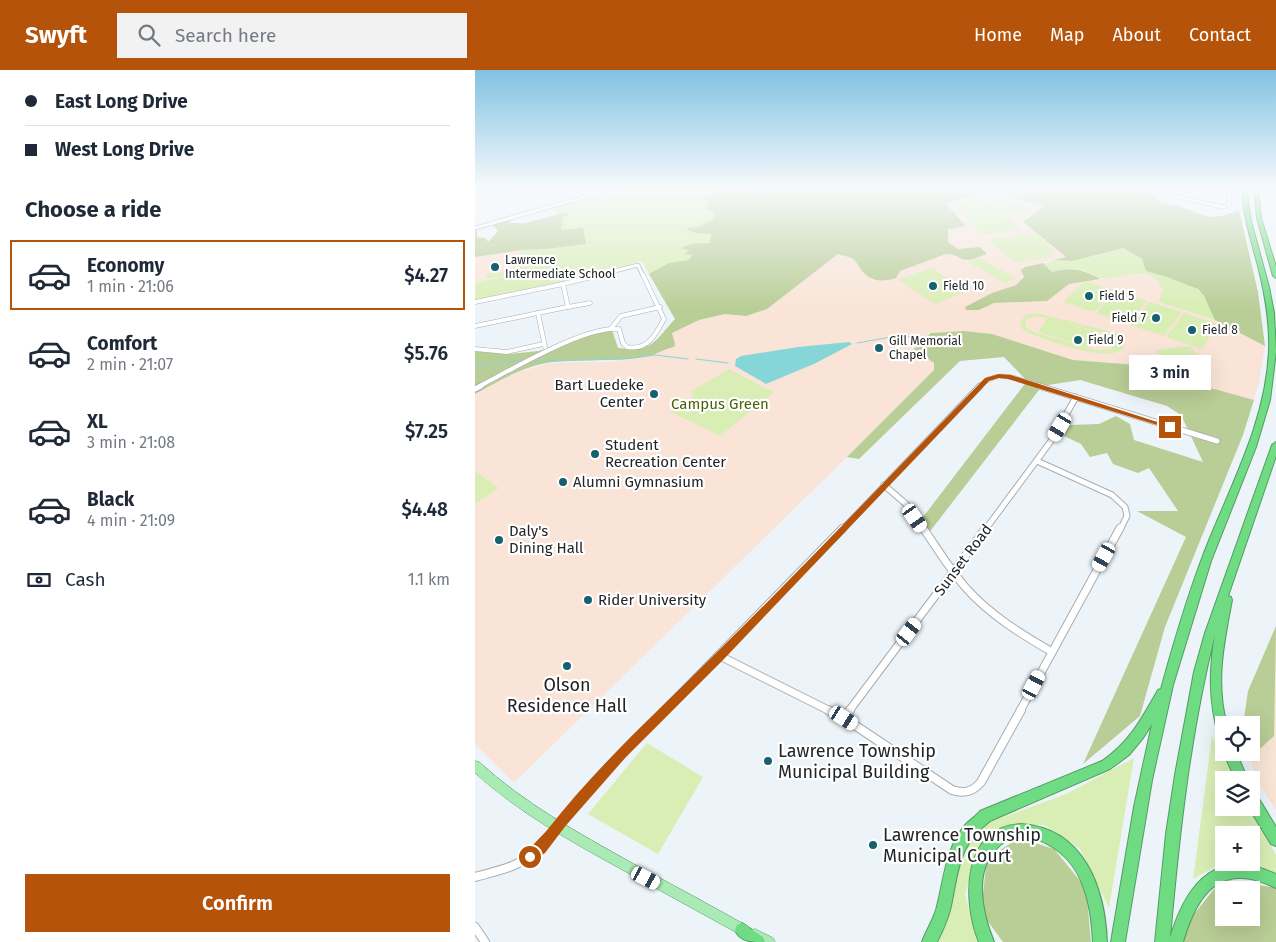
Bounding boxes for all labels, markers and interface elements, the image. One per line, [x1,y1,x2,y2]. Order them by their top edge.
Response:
search box [117,13,467,58]
text: Swyft [25,21,87,49]
icon: search [135,21,163,49]
text: Search here [175,24,276,47]
text: Home [974,24,1022,46]
text: Map [1050,24,1084,46]
text: About [1112,24,1161,46]
text: Contact [1189,24,1251,46]
text: East Long Drive [55,90,188,113]
text: West Long Drive [55,138,194,161]
text: Choose a ride [25,196,161,223]
icon: car [27,253,72,298]
place label: Lawrence Intermediate School [505,253,616,281]
text: Economy [87,254,164,277]
marker: Lawrence Intermediate School [489,261,501,273]
text: $4.27 [404,264,448,287]
text: 1 min · 21:06 [87,277,174,296]
place label: Field 10 [943,279,984,293]
marker: Field 10 [927,280,939,292]
place label: Field 5 [1099,289,1134,303]
marker: Field 5 [1083,290,1095,302]
place label: Field 7 [1111,311,1146,325]
marker: Field 7 [1150,312,1162,324]
place label: Field 8 [1202,323,1238,337]
marker: Field 8 [1186,324,1198,336]
icon: car [27,331,72,376]
text: Comfort [87,332,157,355]
place label: Field 9 [1088,333,1124,347]
place label: Gill Memorial Chapel [889,334,962,362]
marker: Field 9 [1072,334,1084,346]
text: $5.76 [404,342,448,365]
marker: Gill Memorial Chapel [873,342,885,354]
callout: 3 min [1129,354,1211,390]
text: 2 min · 21:07 [87,355,173,374]
text: 3 min [1150,363,1190,382]
place label: Bart Luedeke Center [555,376,644,411]
marker: Bart Luedeke Center [648,388,660,400]
park label: Campus Green [671,395,769,413]
icon: car [27,409,72,454]
text: XL [87,410,108,433]
car [1045,410,1074,444]
route end [1159,416,1181,438]
text: $7.25 [405,420,448,443]
text: 3 min · 21:08 [87,433,175,452]
place label: Student Recreation Center [605,436,726,471]
marker: Student Recreation Center [589,448,601,460]
place label: Alumni Gymnasium [573,473,704,491]
marker: Alumni Gymnasium [557,476,569,488]
icon: car [27,487,72,532]
text: Black [87,488,134,511]
text: $4.48 [401,498,448,521]
car [900,501,929,535]
text: 4 min · 21:09 [87,511,175,530]
street label: Sunset Road [930,521,996,599]
place label: Daly's Dining Hall [509,522,584,557]
marker: Daly's Dining Hall [493,534,505,546]
car [1090,540,1117,574]
icon: cash [25,566,53,594]
text: Cash [65,568,106,591]
text: 1.1 km [408,570,450,589]
place label: Rider University [598,591,707,609]
marker: Rider University [582,594,594,606]
car [893,616,924,648]
marker: Olson Residence Hall [561,660,573,672]
car [1020,668,1047,702]
place label: Olson Residence Hall [507,674,627,717]
car [827,704,860,732]
map controls [1215,716,1260,926]
button: locate [1215,716,1260,761]
place label: Lawrence Township Municipal Building [778,740,936,783]
marker: Lawrence Township Municipal Building [762,755,774,767]
button: layers [1215,771,1260,816]
place label: Lawrence Township Municipal Court [883,824,1041,867]
button: + [1215,826,1260,871]
marker: Lawrence Township Municipal Court [867,839,879,851]
route start [519,846,541,868]
car [629,864,662,892]
button: Confirm [25,874,450,932]
button: − [1215,881,1260,926]

